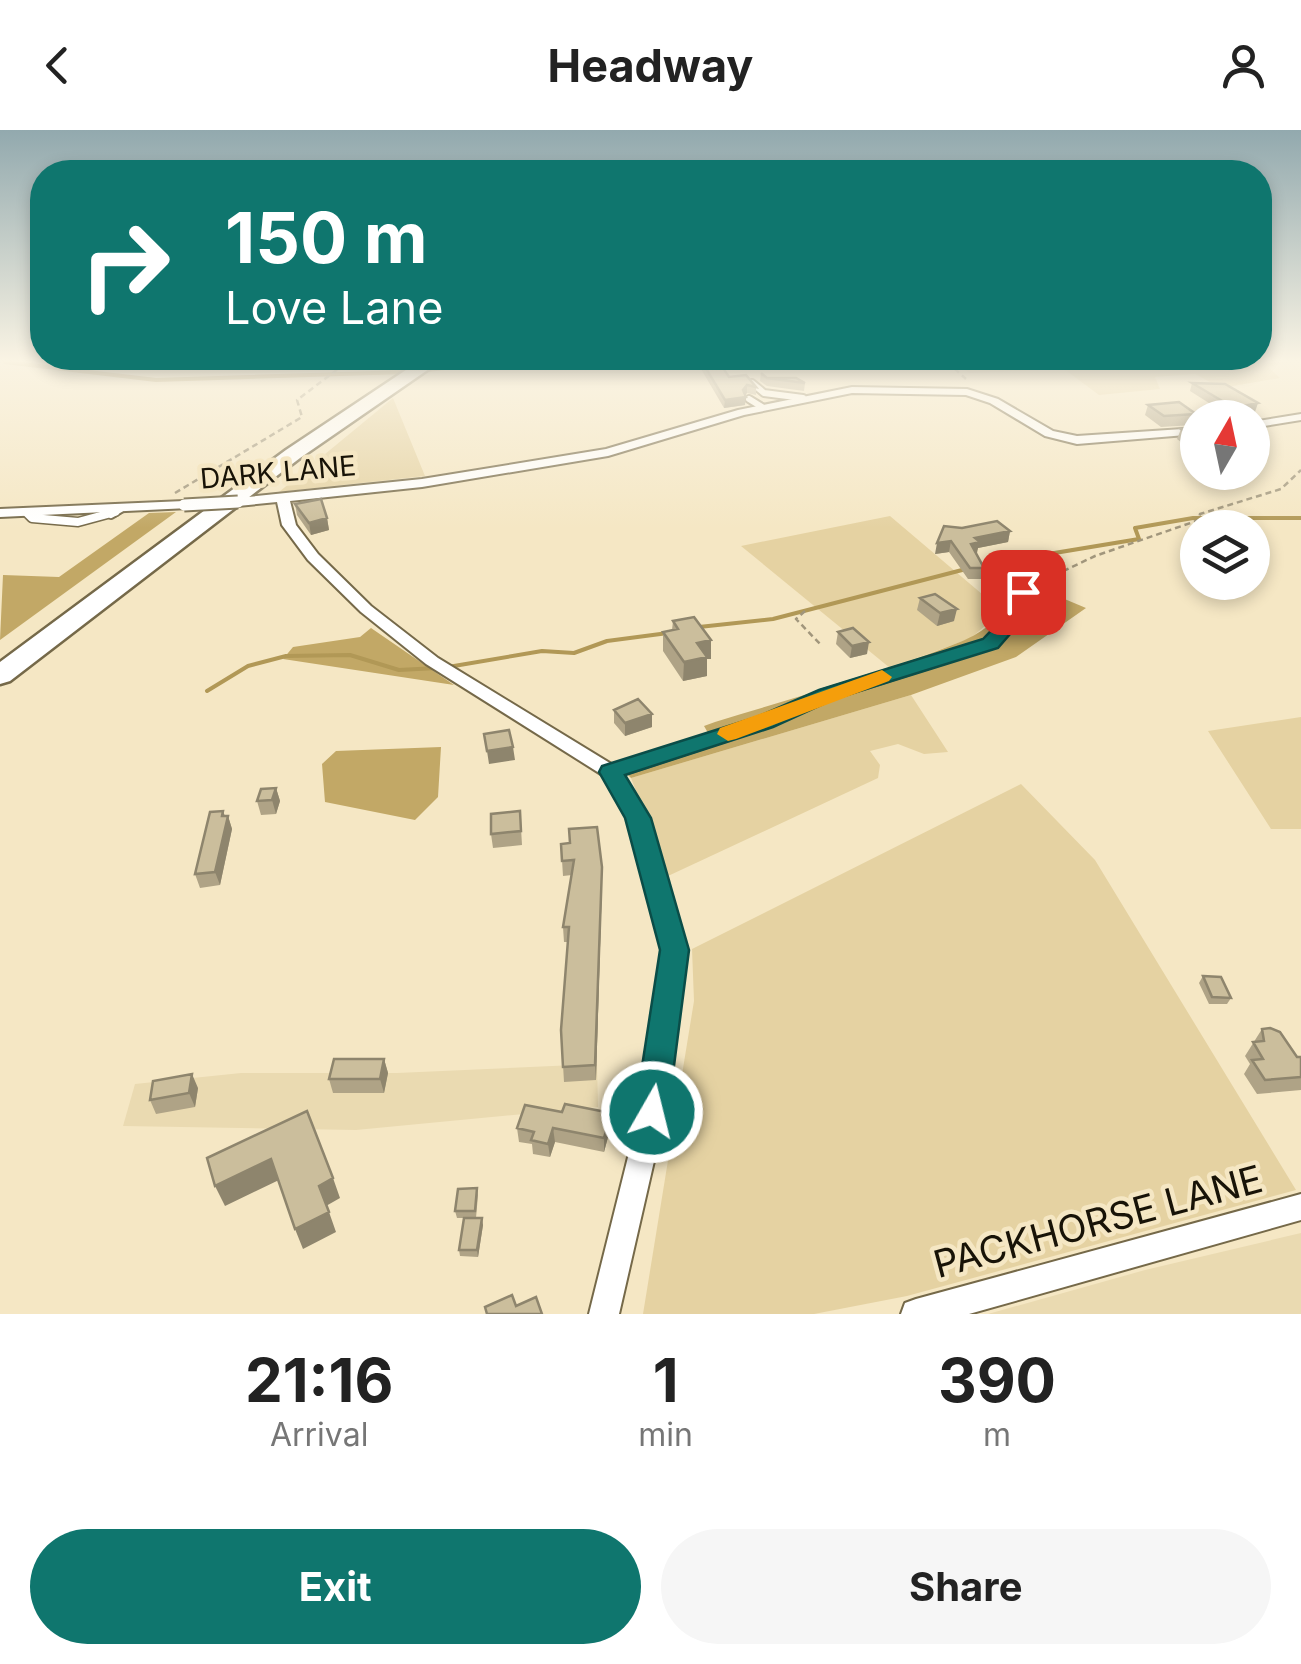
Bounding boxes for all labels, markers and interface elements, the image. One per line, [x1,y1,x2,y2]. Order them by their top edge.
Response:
icon: back [30,38,85,93]
text: Headway [548,38,753,93]
icon: person [1216,38,1271,93]
text: 150 m [225,195,428,280]
icon: right [60,200,190,330]
text: Love Lane [225,280,443,335]
north arrow [1180,400,1270,490]
map controls [1180,400,1270,600]
street label: DARK LANE [199,448,357,496]
button: layers [1180,510,1270,600]
pin [981,550,1066,635]
icon: arrive [996,565,1051,620]
position arrow [600,1060,704,1164]
street label: PACKHORSE LANE [928,1155,1267,1287]
text: 21:16 [245,1344,393,1416]
text: 1 [653,1344,679,1416]
text: 390 [938,1344,1056,1416]
text: Arrival [270,1415,368,1454]
text: min [638,1415,693,1454]
text: m [983,1415,1011,1454]
button: Exit [30,1529,641,1644]
button: Share [661,1529,1271,1644]

